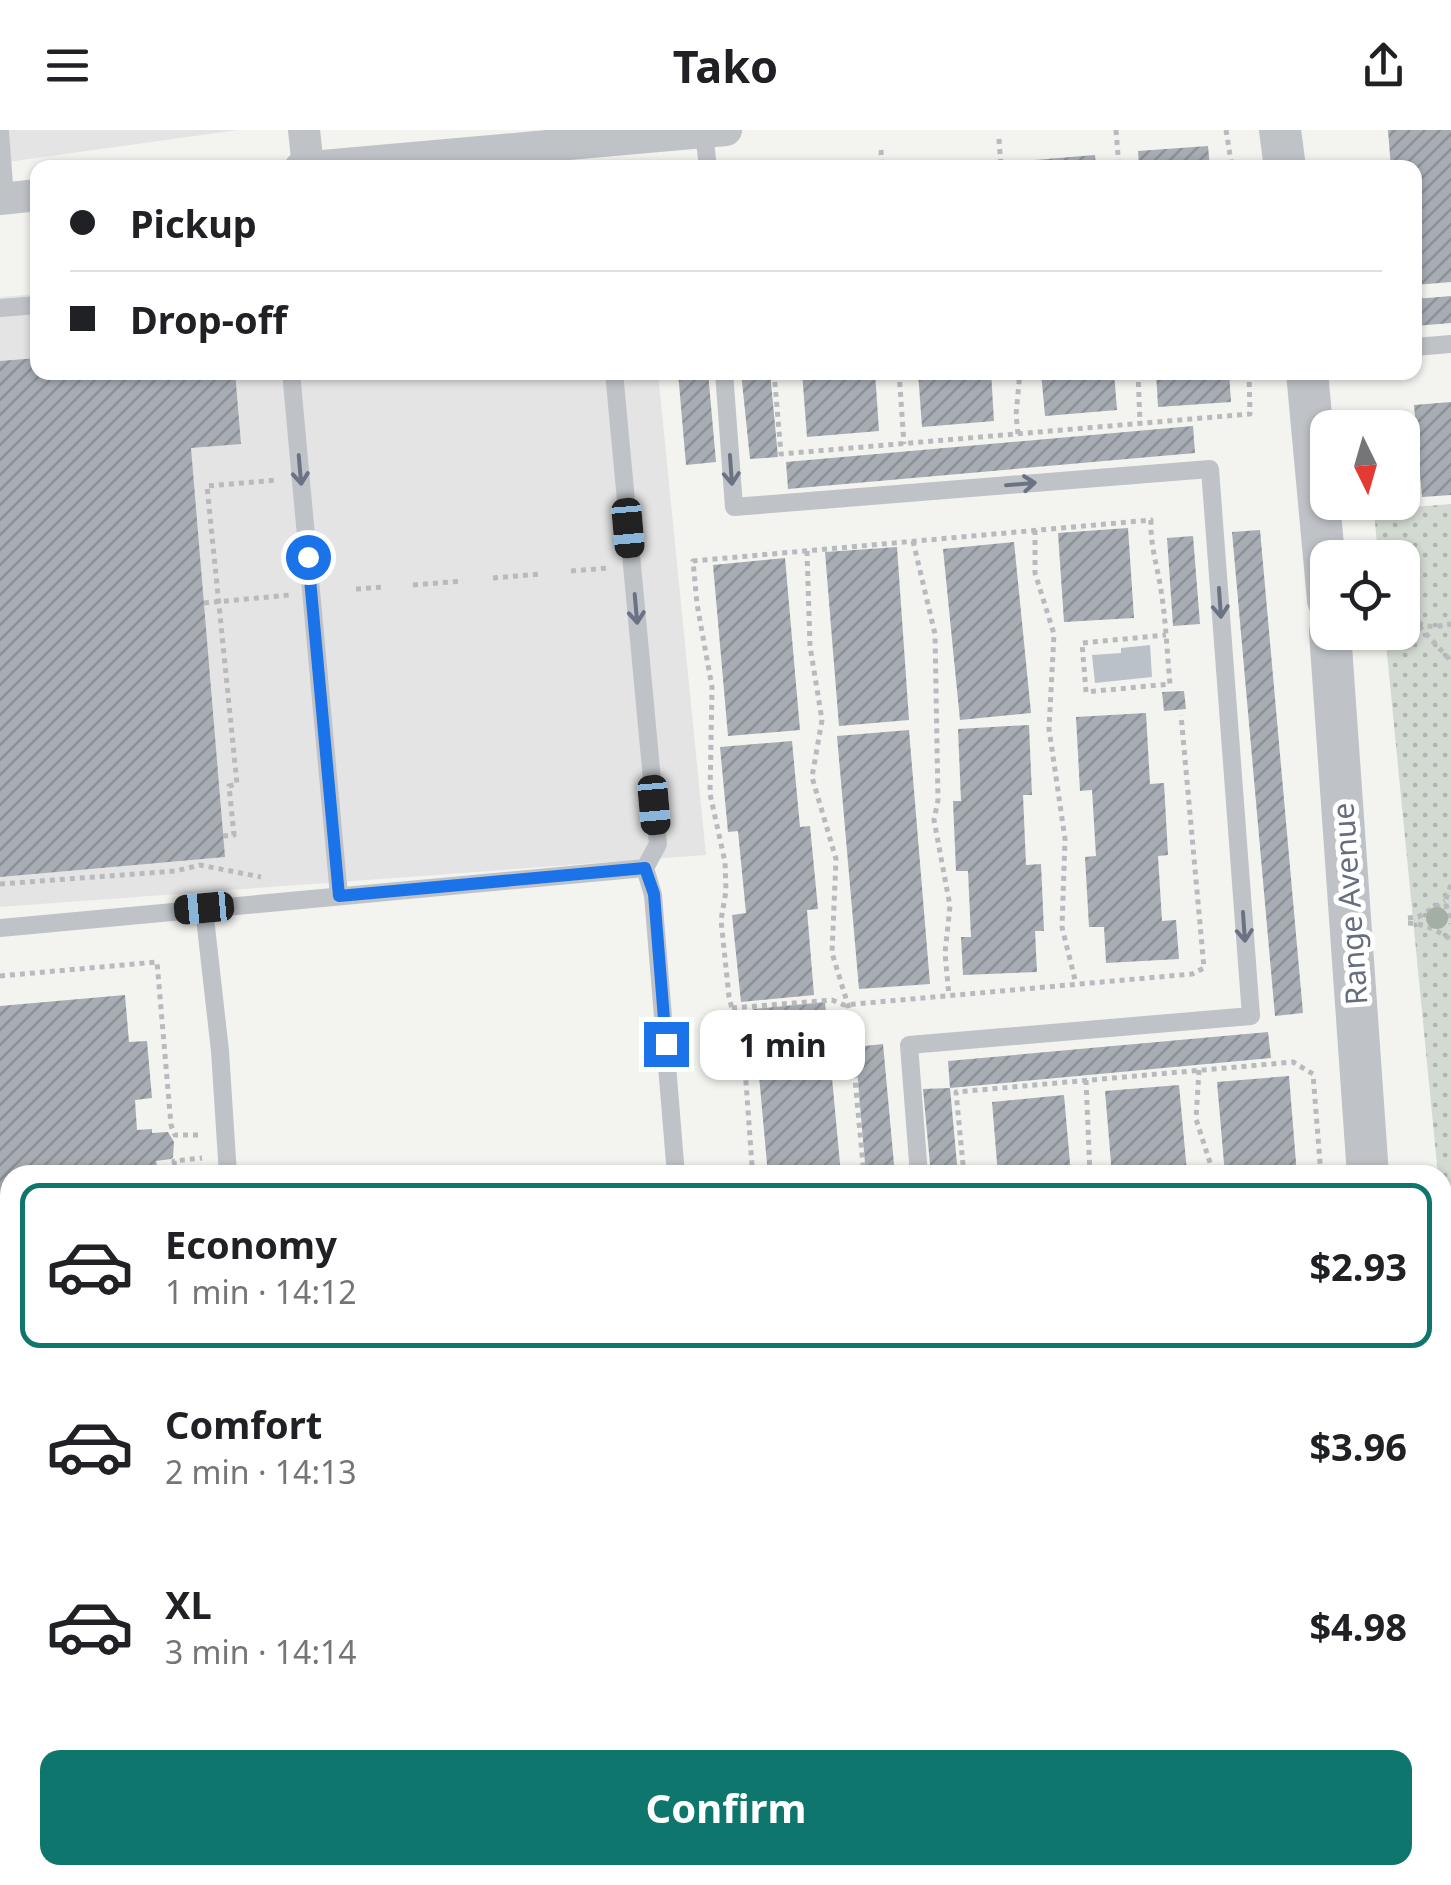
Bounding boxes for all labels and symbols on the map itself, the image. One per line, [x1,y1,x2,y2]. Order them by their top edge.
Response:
north arrow [1310,410,1420,520]
one-way arrow [291,453,310,485]
one-way arrow [722,453,741,485]
one-way arrow [1004,475,1036,494]
car [610,497,646,559]
route start [286,535,331,580]
one-way arrow [1211,587,1230,619]
one-way arrow [627,592,646,625]
car [636,774,672,836]
street label: Range Avenue [1321,802,1377,1006]
car [173,890,235,926]
one-way arrow [1235,911,1254,943]
callout: 1 min [701,1009,866,1079]
route end [644,1022,689,1067]

